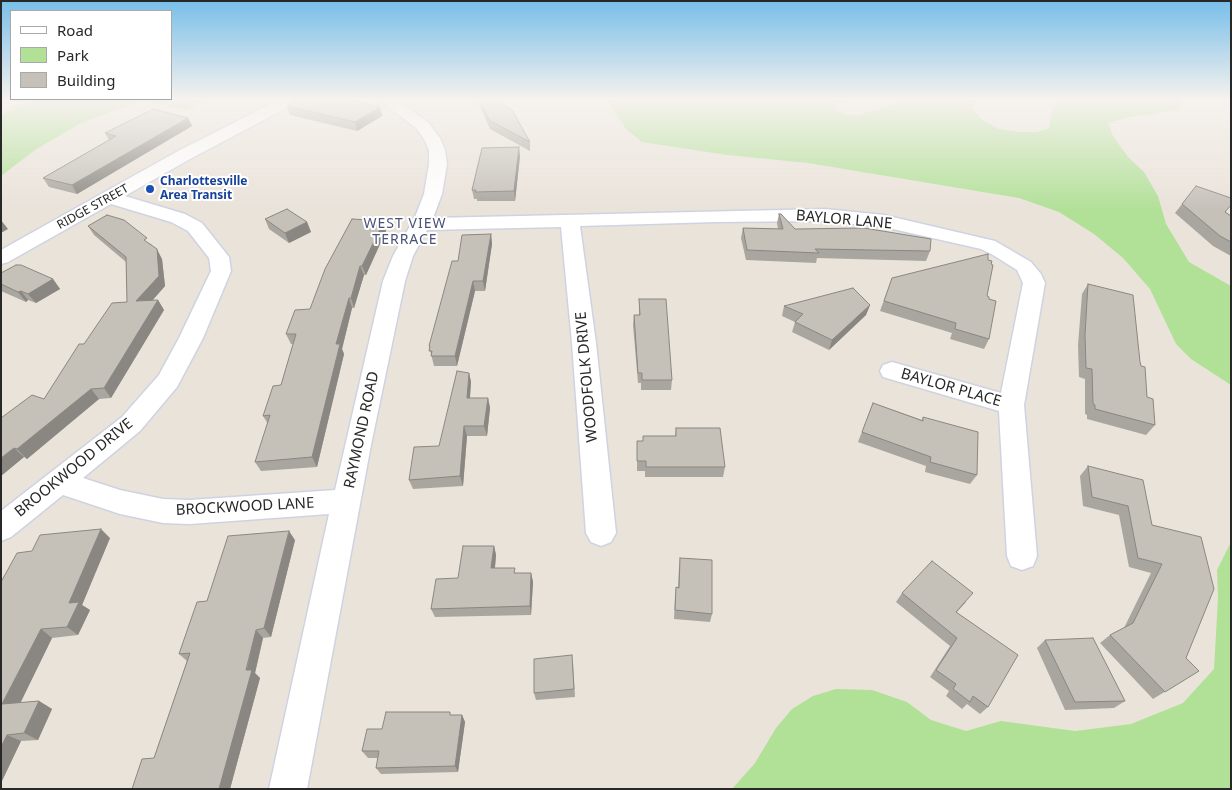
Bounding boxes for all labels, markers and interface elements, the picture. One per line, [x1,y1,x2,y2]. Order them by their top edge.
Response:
legend [10,10,172,100]
text: Road [57,20,93,40]
text: Park [57,45,89,65]
text: Building [57,70,115,90]
place label: Charlottesville Area Transit [160,175,247,203]
street label: RIDGE STREET [55,181,131,233]
marker: Charlottesville Area Transit [144,183,156,195]
street label: BAYLOR LANE [795,207,893,233]
district label: WEST VIEW TERRACE [362,216,448,248]
street label: WOODFOLK DRIVE [572,311,602,443]
street label: BAYLOR PLACE [899,365,1003,411]
street label: RAYMOND ROAD [341,370,383,490]
street label: BROOKWOOD DRIVE [11,415,137,521]
street label: BROCKWOOD LANE [175,494,315,520]

